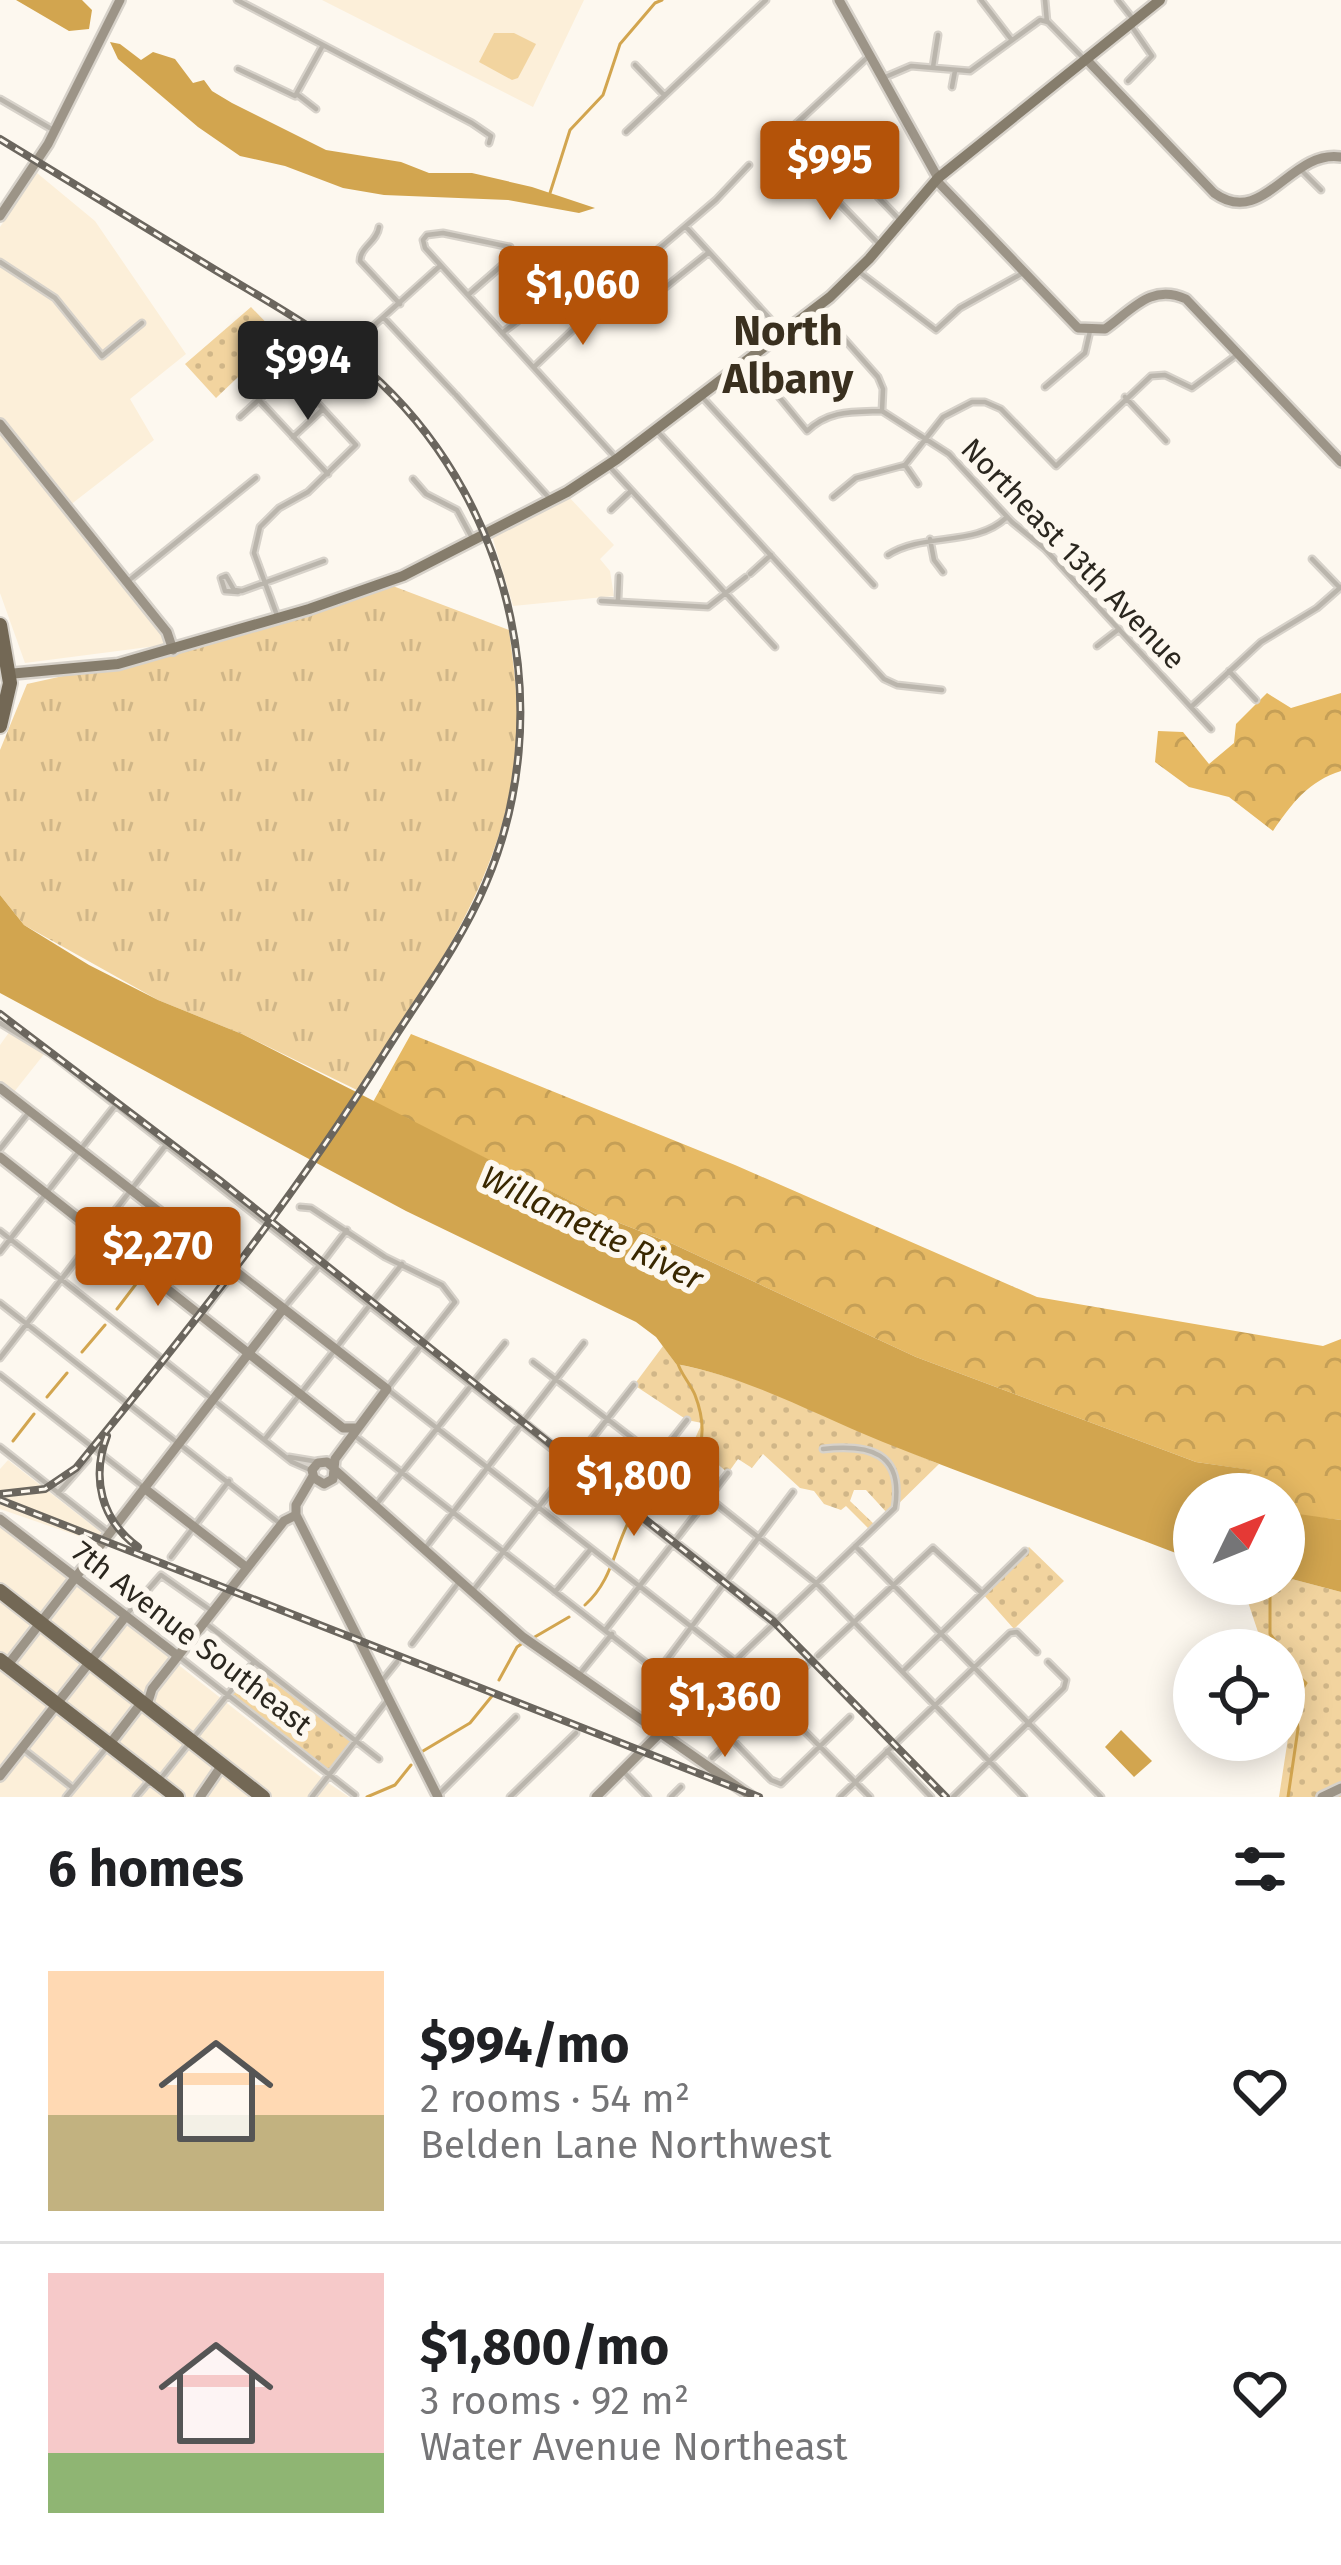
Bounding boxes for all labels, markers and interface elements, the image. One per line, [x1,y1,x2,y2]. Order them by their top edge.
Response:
pin: $995 [759,121,901,223]
text: $995 [787,137,873,183]
pin: $1,060 [485,246,681,348]
text: $1,060 [526,262,640,308]
district label: North Albany [722,306,855,404]
pin: $994 [237,321,379,423]
text: $994 [265,337,351,383]
street label: Northeast 13th Avenue [954,431,1192,677]
water label: Willamette River [475,1157,711,1300]
pin: $2,270 [60,1207,256,1309]
text: $2,270 [103,1223,213,1269]
pin: $1,800 [536,1437,732,1539]
text: $1,800 [576,1453,692,1499]
north arrow [1173,1473,1305,1605]
map controls [1173,1473,1305,1761]
street label: 7th Avenue Southeast [65,1533,319,1743]
button: locate [1173,1629,1305,1761]
pin: $1,360 [627,1658,823,1760]
text: $1,360 [668,1674,782,1720]
icon: filters [1227,1836,1293,1902]
text: 6 homes [48,1838,244,1900]
text: $994/mo [420,2014,629,2076]
icon: home [144,2019,288,2163]
icon: heart [1227,2058,1293,2124]
text: 2 rooms · 54 m² [420,2076,690,2122]
text: Belden Lane Northwest [420,2122,832,2168]
text: $1,800/mo [420,2316,669,2378]
icon: home [144,2321,288,2465]
icon: heart [1227,2360,1293,2426]
text: 3 rooms · 92 m² [420,2378,689,2424]
text: Water Avenue Northeast [420,2424,848,2470]

